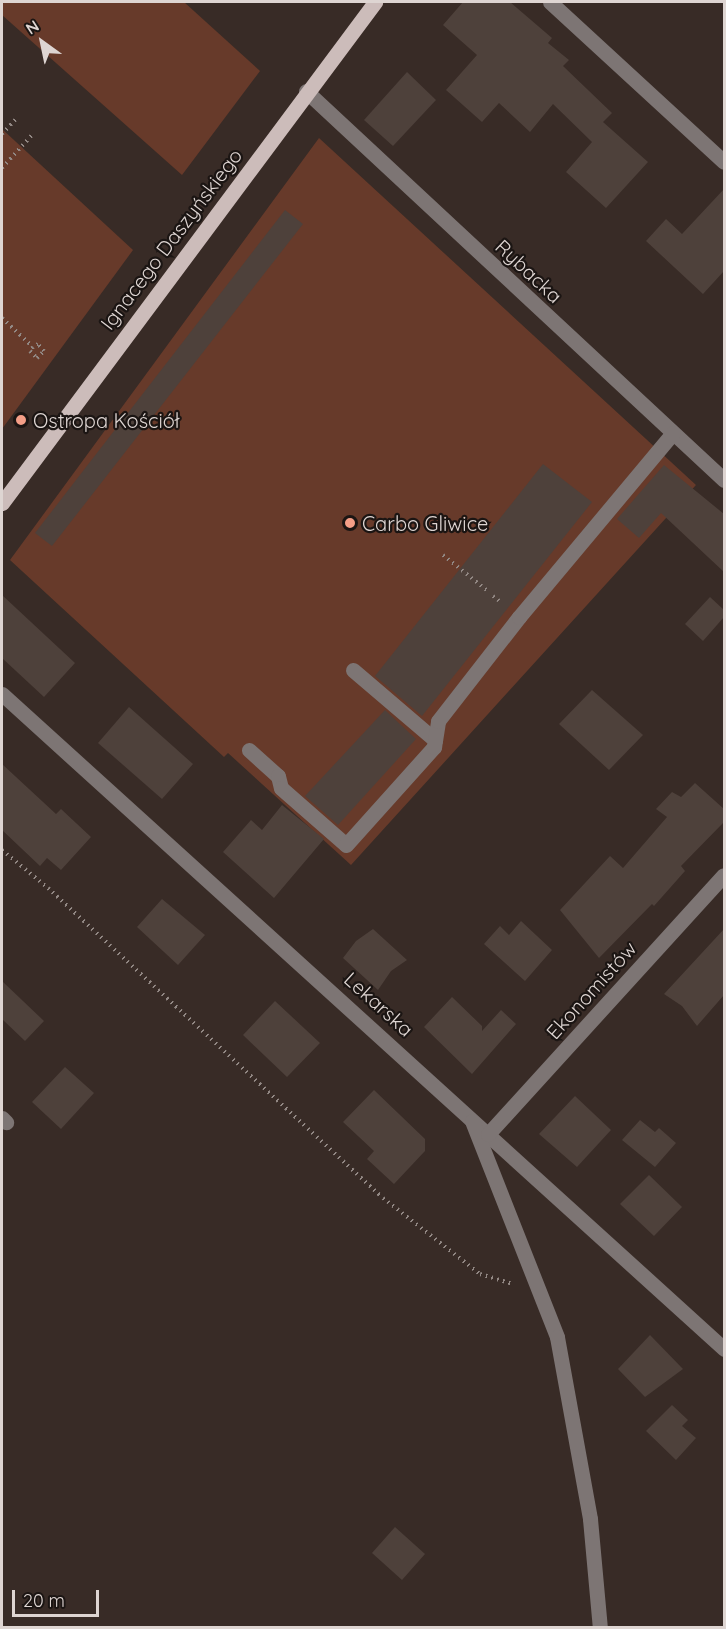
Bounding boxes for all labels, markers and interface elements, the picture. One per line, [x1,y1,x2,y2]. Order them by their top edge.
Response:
north arrow [12,12,72,72]
text: N [22,15,43,38]
street label: Ignacego Daszyńskiego [95,144,247,334]
street label: Rybacka [491,234,567,308]
place label: Ostropa Kościół [33,408,179,432]
marker: Ostropa Kościół [14,413,28,427]
place label: Carbo Gliwice [362,511,488,535]
marker: Carbo Gliwice [343,516,357,530]
street label: Ekonomistów [541,936,641,1044]
street label: Lekarska [340,967,418,1041]
scale bar [15,1578,102,1616]
text: 20 m [23,1589,65,1612]

